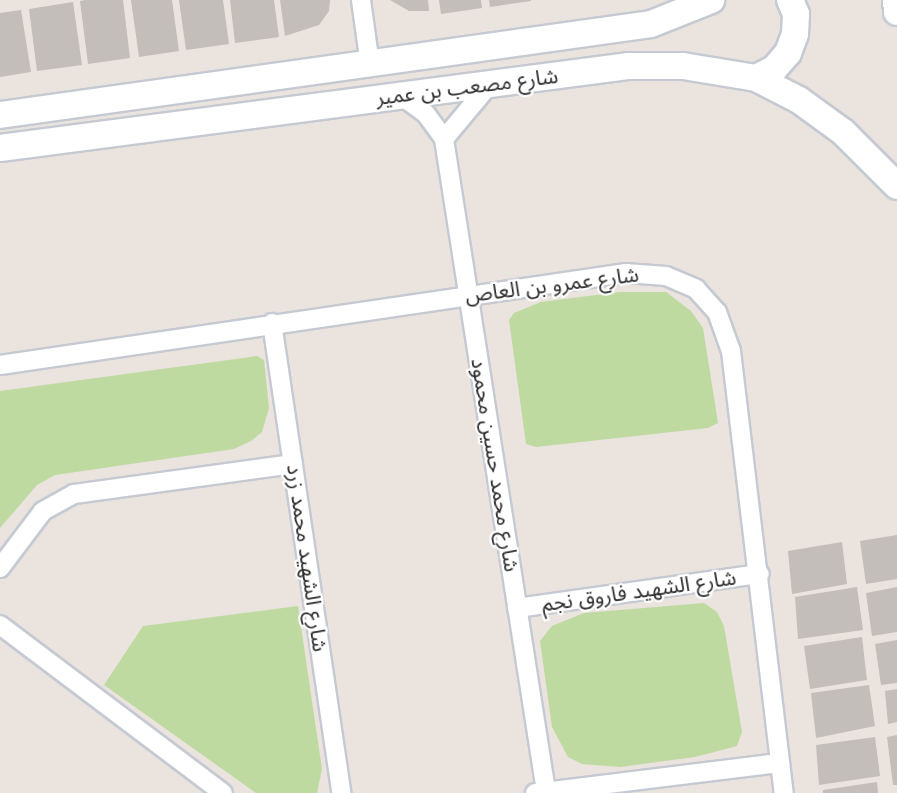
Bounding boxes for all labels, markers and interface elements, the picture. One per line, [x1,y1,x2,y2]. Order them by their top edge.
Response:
street label: شارع مصعب بن عمير [375,63,559,111]
street label: شارع عمرو بن العاص [464,262,640,308]
street label: شارع محمد حسين محمود [466,356,524,574]
street label: شارع الشهيد محمد زرد [281,463,333,653]
street label: شارع الشهيد فاروق نجم [540,565,738,617]

